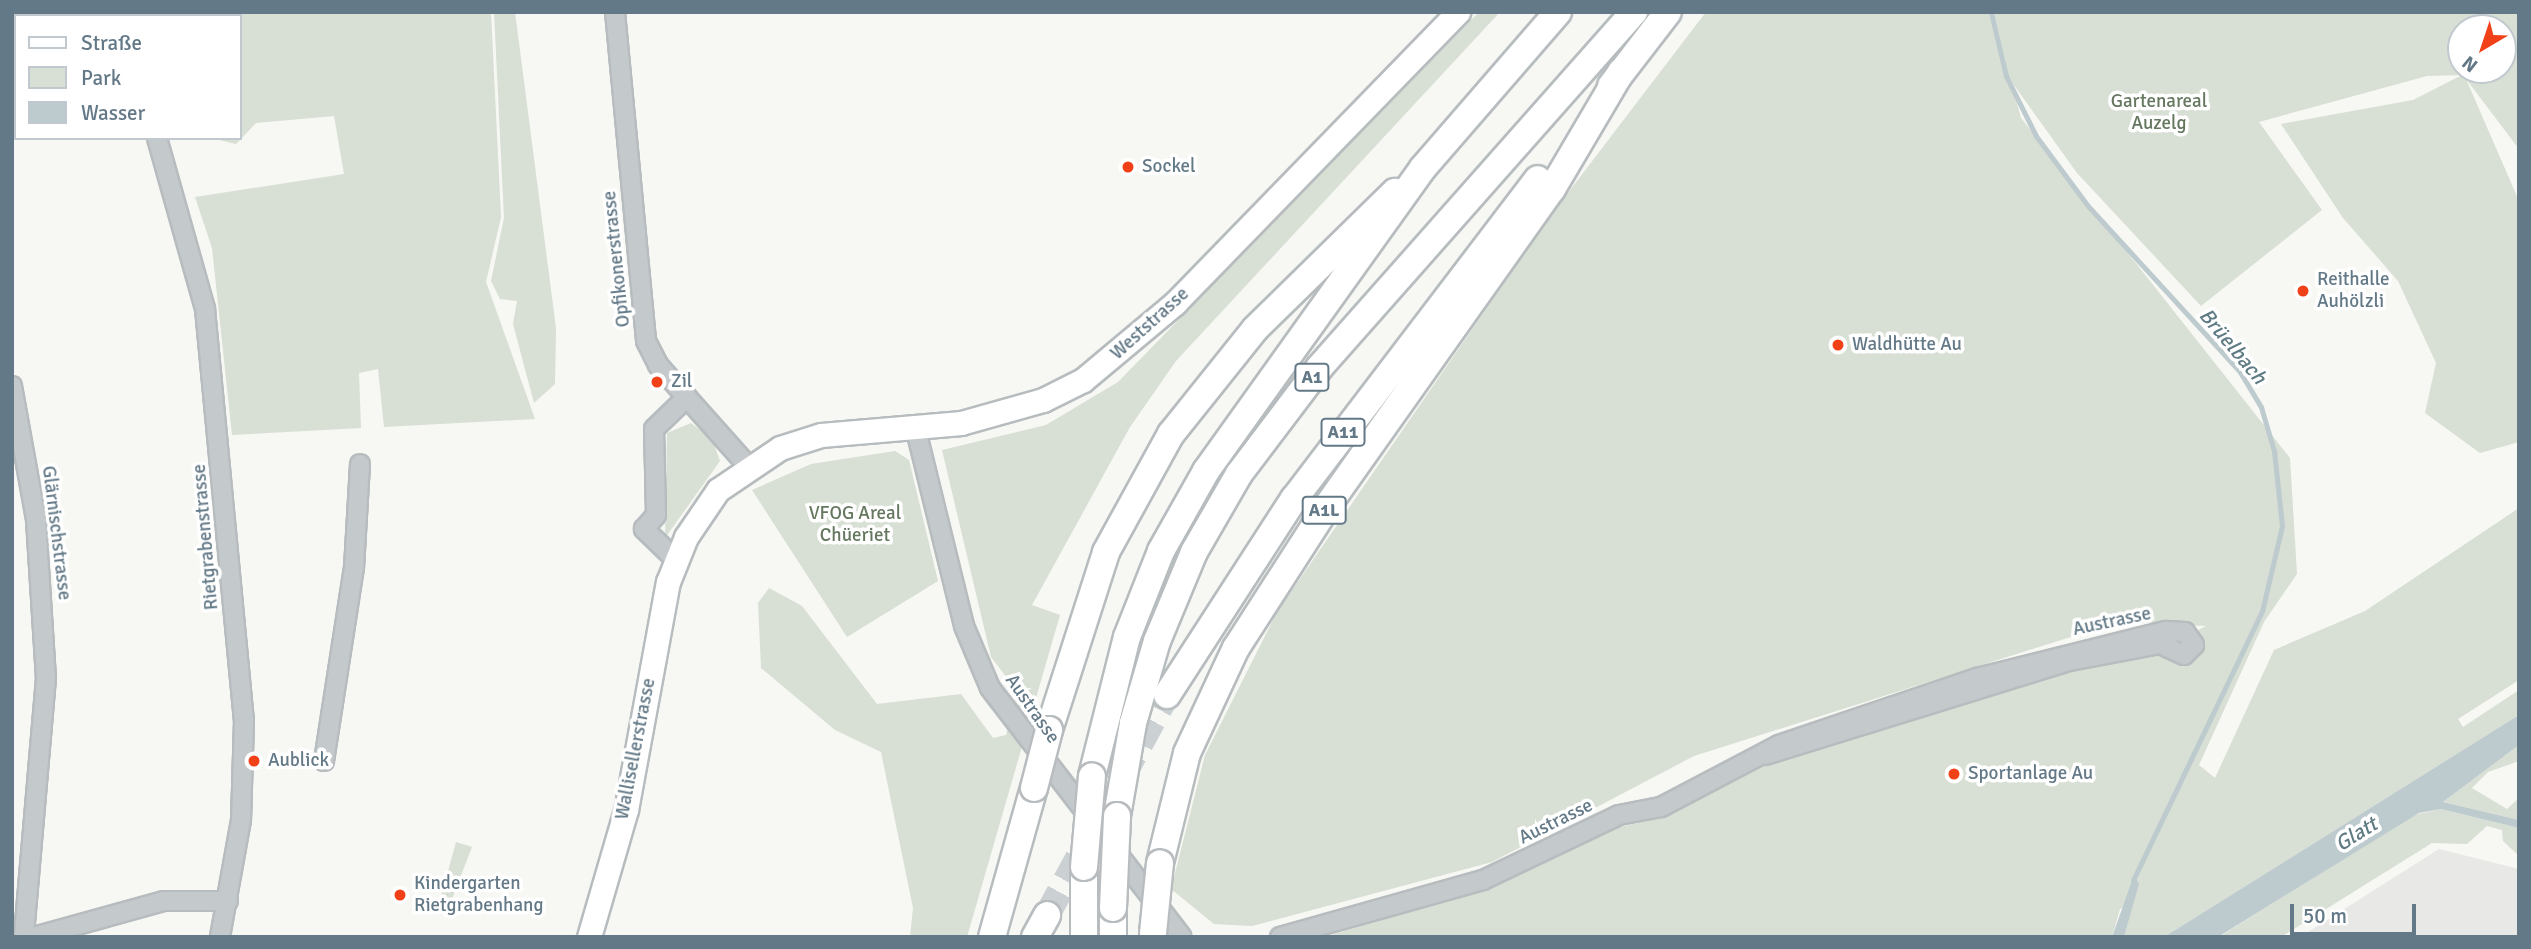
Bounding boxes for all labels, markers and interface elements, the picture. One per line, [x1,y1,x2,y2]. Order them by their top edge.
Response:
legend [14,14,242,140]
north arrow [2447,14,2517,84]
text: Straße [81,30,142,56]
text: N [2457,50,2483,77]
text: Park [81,65,121,91]
park label: Gartenareal Auzelg [2111,91,2207,135]
text: Wasser [81,100,145,126]
place label: Sockel [1142,156,1196,178]
marker: Sockel [1120,159,1136,175]
street label: Opfikonerstrasse [598,190,636,328]
place label: Reithalle Auhölzli [2317,269,2390,313]
street label: Weststrasse [1106,283,1194,365]
marker: Reithalle Auhölzli [2295,283,2311,299]
water label: Brüelbach [2194,303,2272,389]
place label: Waldhütte Au [1852,334,1962,356]
marker: Waldhütte Au [1830,337,1846,353]
road number: A1 [1293,362,1331,391]
place label: Zil [671,371,692,393]
marker: Zil [649,374,665,390]
road number: A11 [1320,418,1366,446]
street label: Rietgrabenstrasse [188,463,224,611]
street label: Glärnischstrasse [36,465,76,601]
road number: A1L [1301,496,1347,524]
park label: VFOG Areal Chüeriet [809,503,901,547]
street label: Austrasse [2071,603,2153,641]
street label: Austrasse [1000,670,1064,748]
street label: Wallisellerstrasse [611,676,661,822]
place label: Aublick [268,750,329,772]
marker: Aublick [246,753,262,769]
place label: Sportanlage Au [1968,763,2093,785]
marker: Sportanlage Au [1946,766,1962,782]
street label: Austrasse [1515,794,1597,850]
water label: Glatt [2330,811,2382,857]
place label: Kindergarten Rietgrabenhang [414,873,543,917]
marker: Kindergarten Rietgrabenhang [392,887,408,903]
scale bar [2293,890,2419,934]
text: 50 m [2303,903,2347,929]

